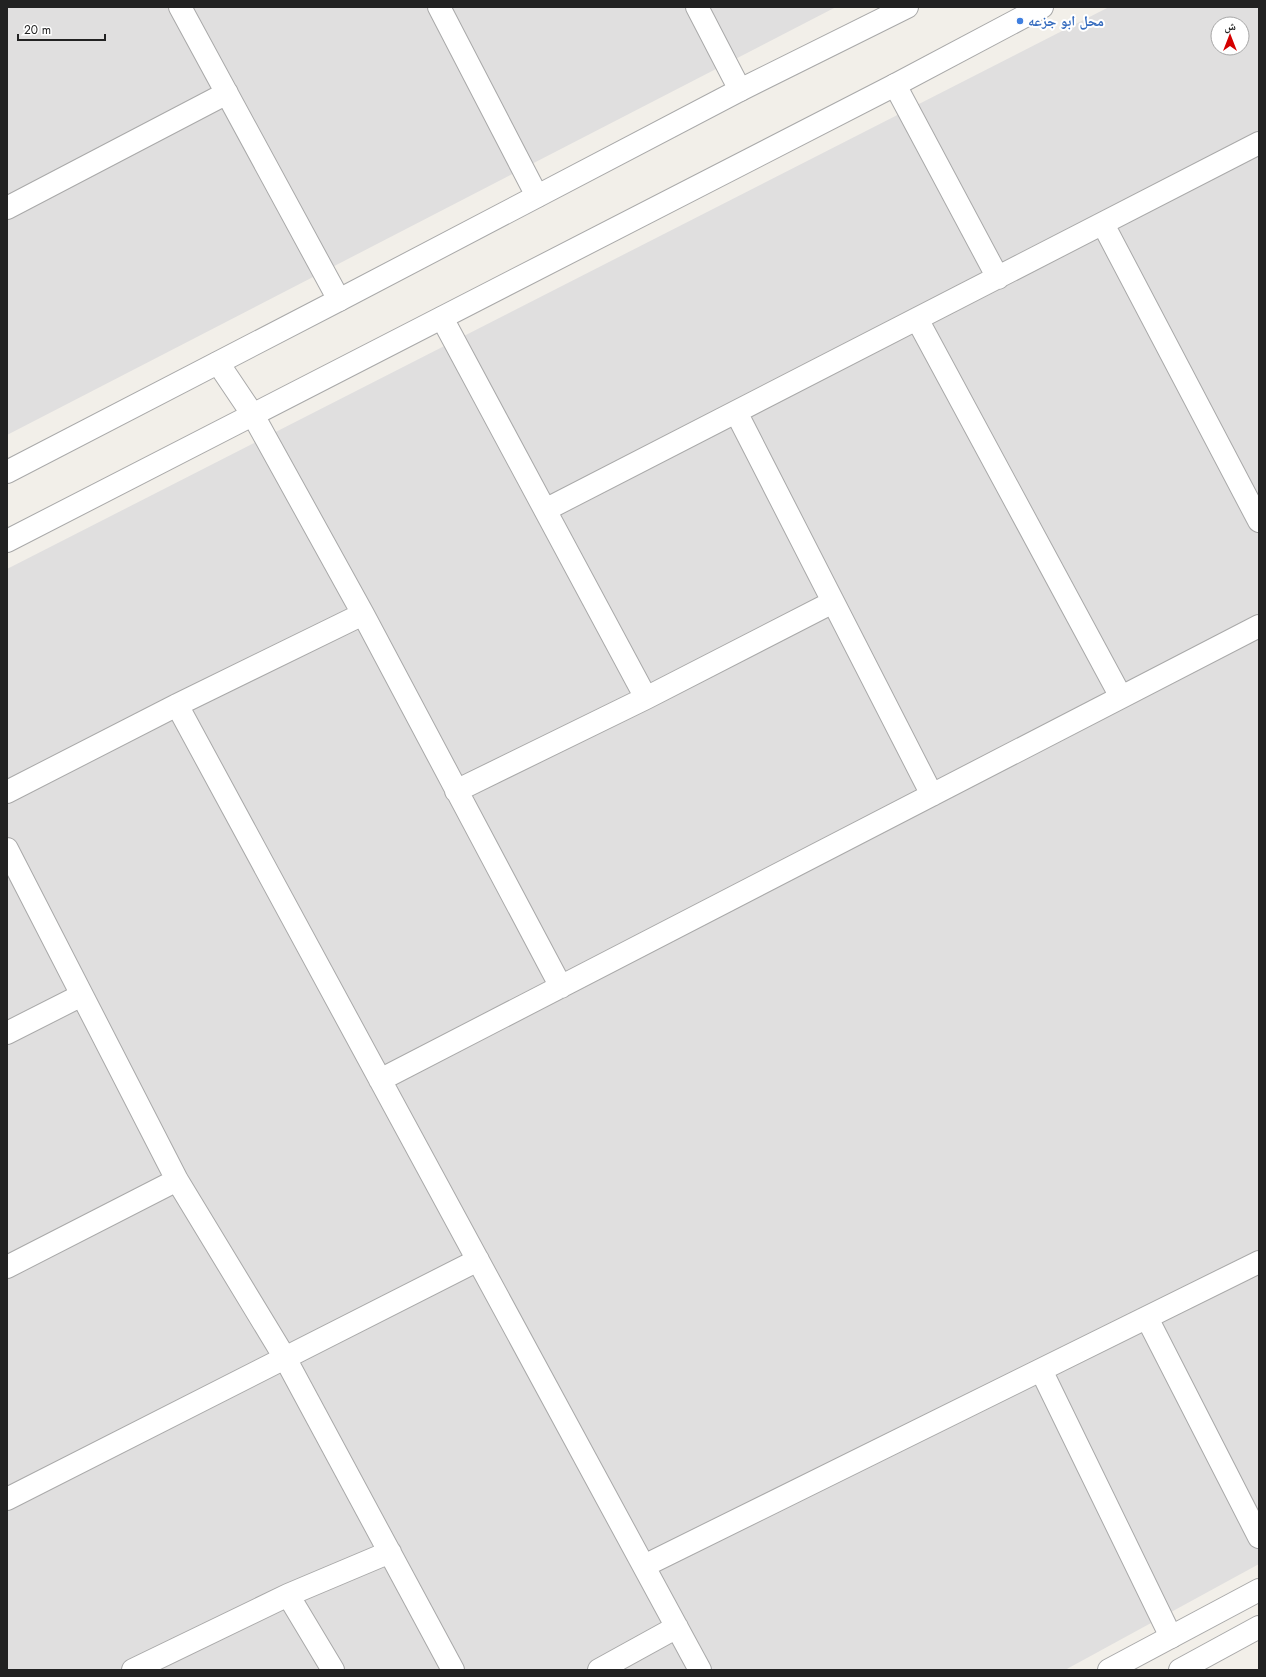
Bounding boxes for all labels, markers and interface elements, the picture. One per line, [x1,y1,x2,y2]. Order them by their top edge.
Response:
place label: محل ابو جزعه [1028,11,1104,31]
scale bar [18,16,105,42]
marker: محل ابو جزعه [1015,16,1025,26]
north arrow [1210,16,1250,56]
text: ش [1224,18,1236,34]
text: 20 m [24,21,51,39]

